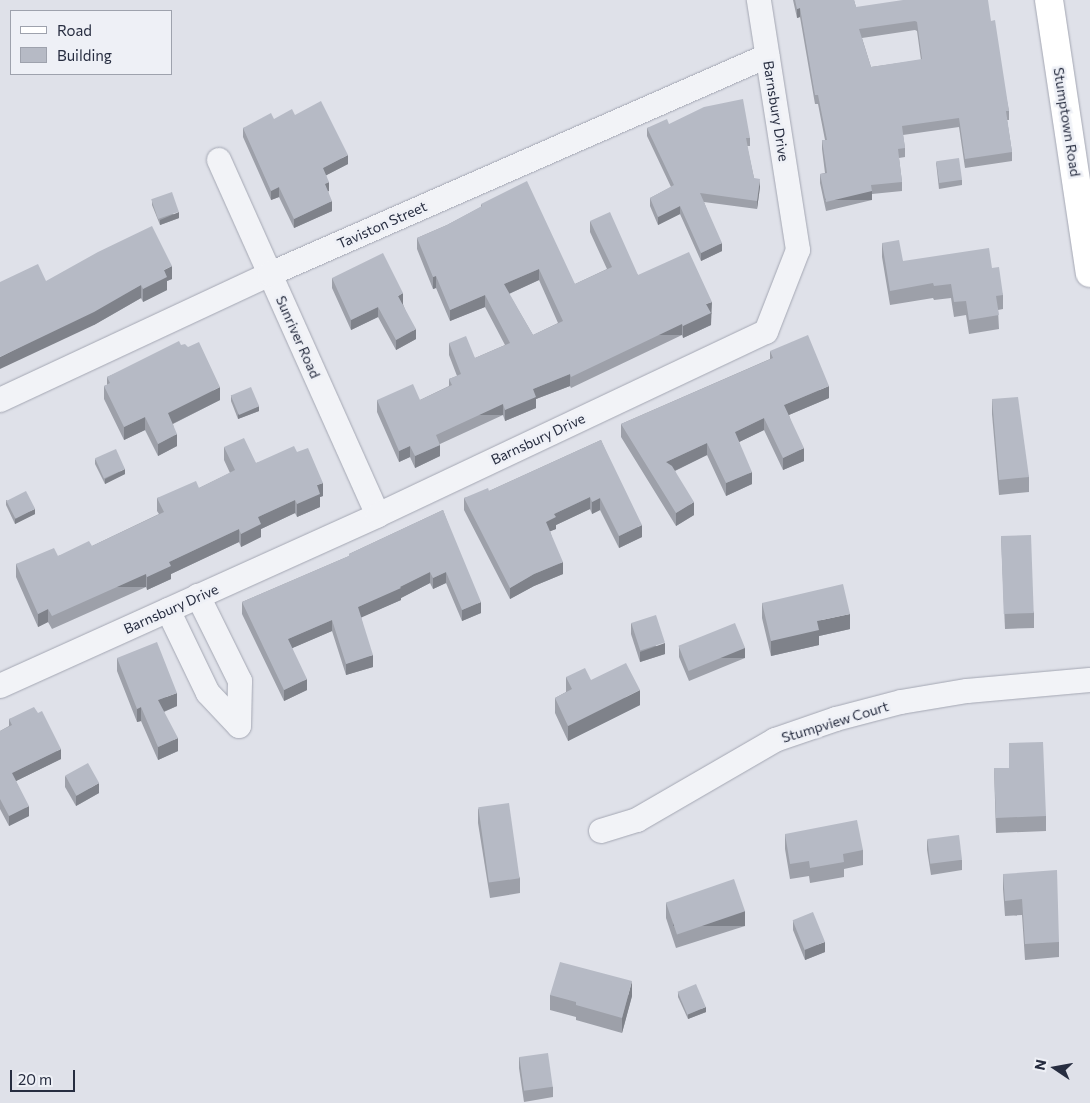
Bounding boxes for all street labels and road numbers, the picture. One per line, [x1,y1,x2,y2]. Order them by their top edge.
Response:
street label: Barnsbury Drive [760,59,792,163]
street label: Stumptown Road [1050,66,1084,178]
street label: Taviston Street [335,198,429,252]
street label: Sunriver Road [272,293,324,381]
street label: Barnsbury Drive [488,410,588,468]
street label: Barnsbury Drive [121,581,221,637]
street label: Stumpview Court [780,698,890,746]

